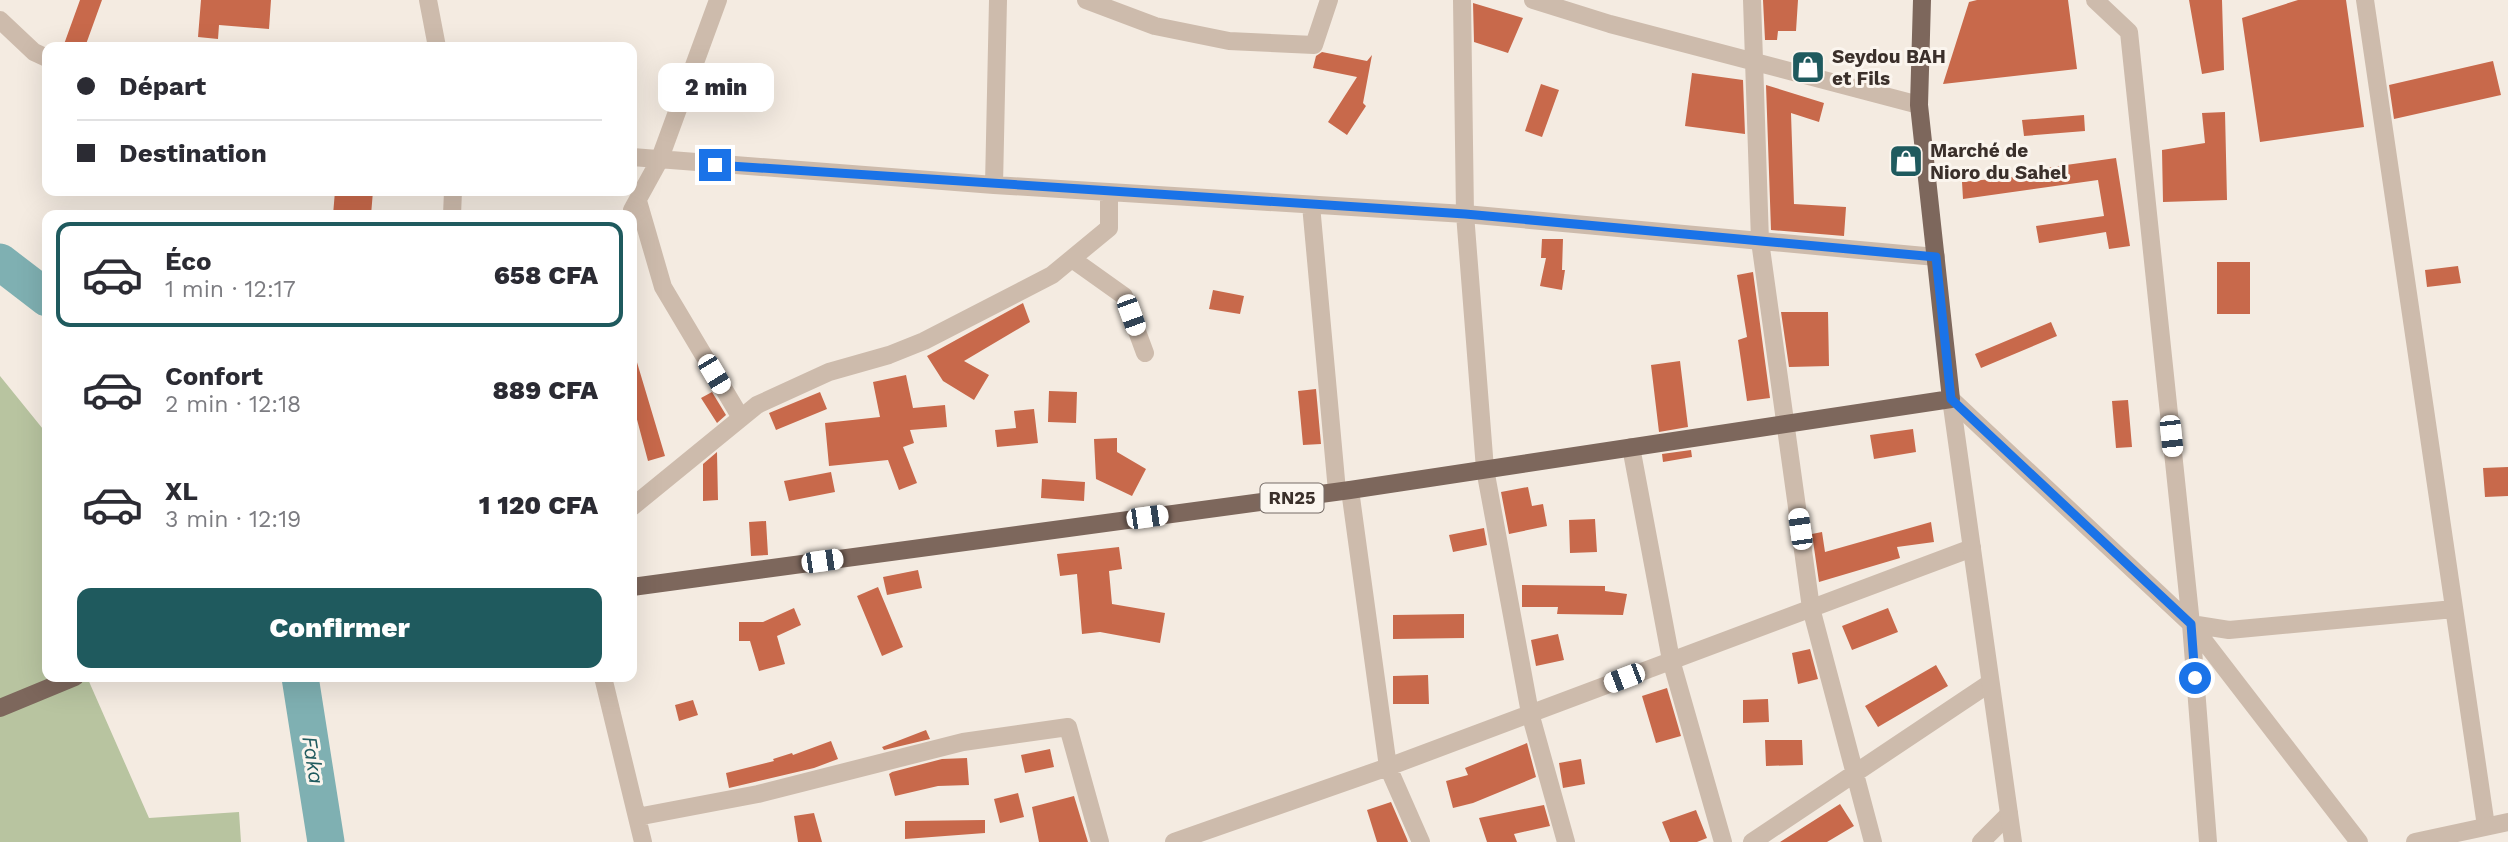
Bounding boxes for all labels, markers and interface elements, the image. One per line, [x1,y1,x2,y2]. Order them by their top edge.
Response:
place label: Seydou BAH et Fils [1832,45,1946,90]
shop icon: Seydou BAH et Fils [1789,48,1827,86]
callout: 2 min [657,64,773,113]
text: Départ [119,71,206,101]
text: 2 min [685,74,747,101]
text: Destination [119,138,267,168]
place label: Marché de Nioro du Sahel [1930,139,2068,184]
shop icon: Marché de Nioro du Sahel [1887,142,1925,180]
route end [699,149,731,181]
icon: car [81,243,144,306]
text: Éco [165,246,212,276]
text: 658 CFA [494,260,598,290]
text: 1 min · 12:17 [165,276,296,303]
car [1114,292,1149,338]
car [695,351,734,397]
icon: car [81,358,144,421]
text: Confort [165,361,263,391]
text: 889 CFA [492,375,598,405]
text: 2 min · 12:18 [165,391,301,418]
car [2159,414,2184,458]
icon: car [81,473,144,536]
text: XL [165,476,198,506]
road number: RN25 [1260,484,1324,512]
text: 1 120 CFA [479,490,598,520]
car [1125,504,1170,530]
text: 3 min · 12:19 [165,506,301,533]
car [1787,507,1814,551]
car [800,548,845,574]
button: Confirmer [77,588,602,668]
car [1601,661,1648,695]
route start [2179,662,2211,694]
water label: Faka [297,734,330,786]

